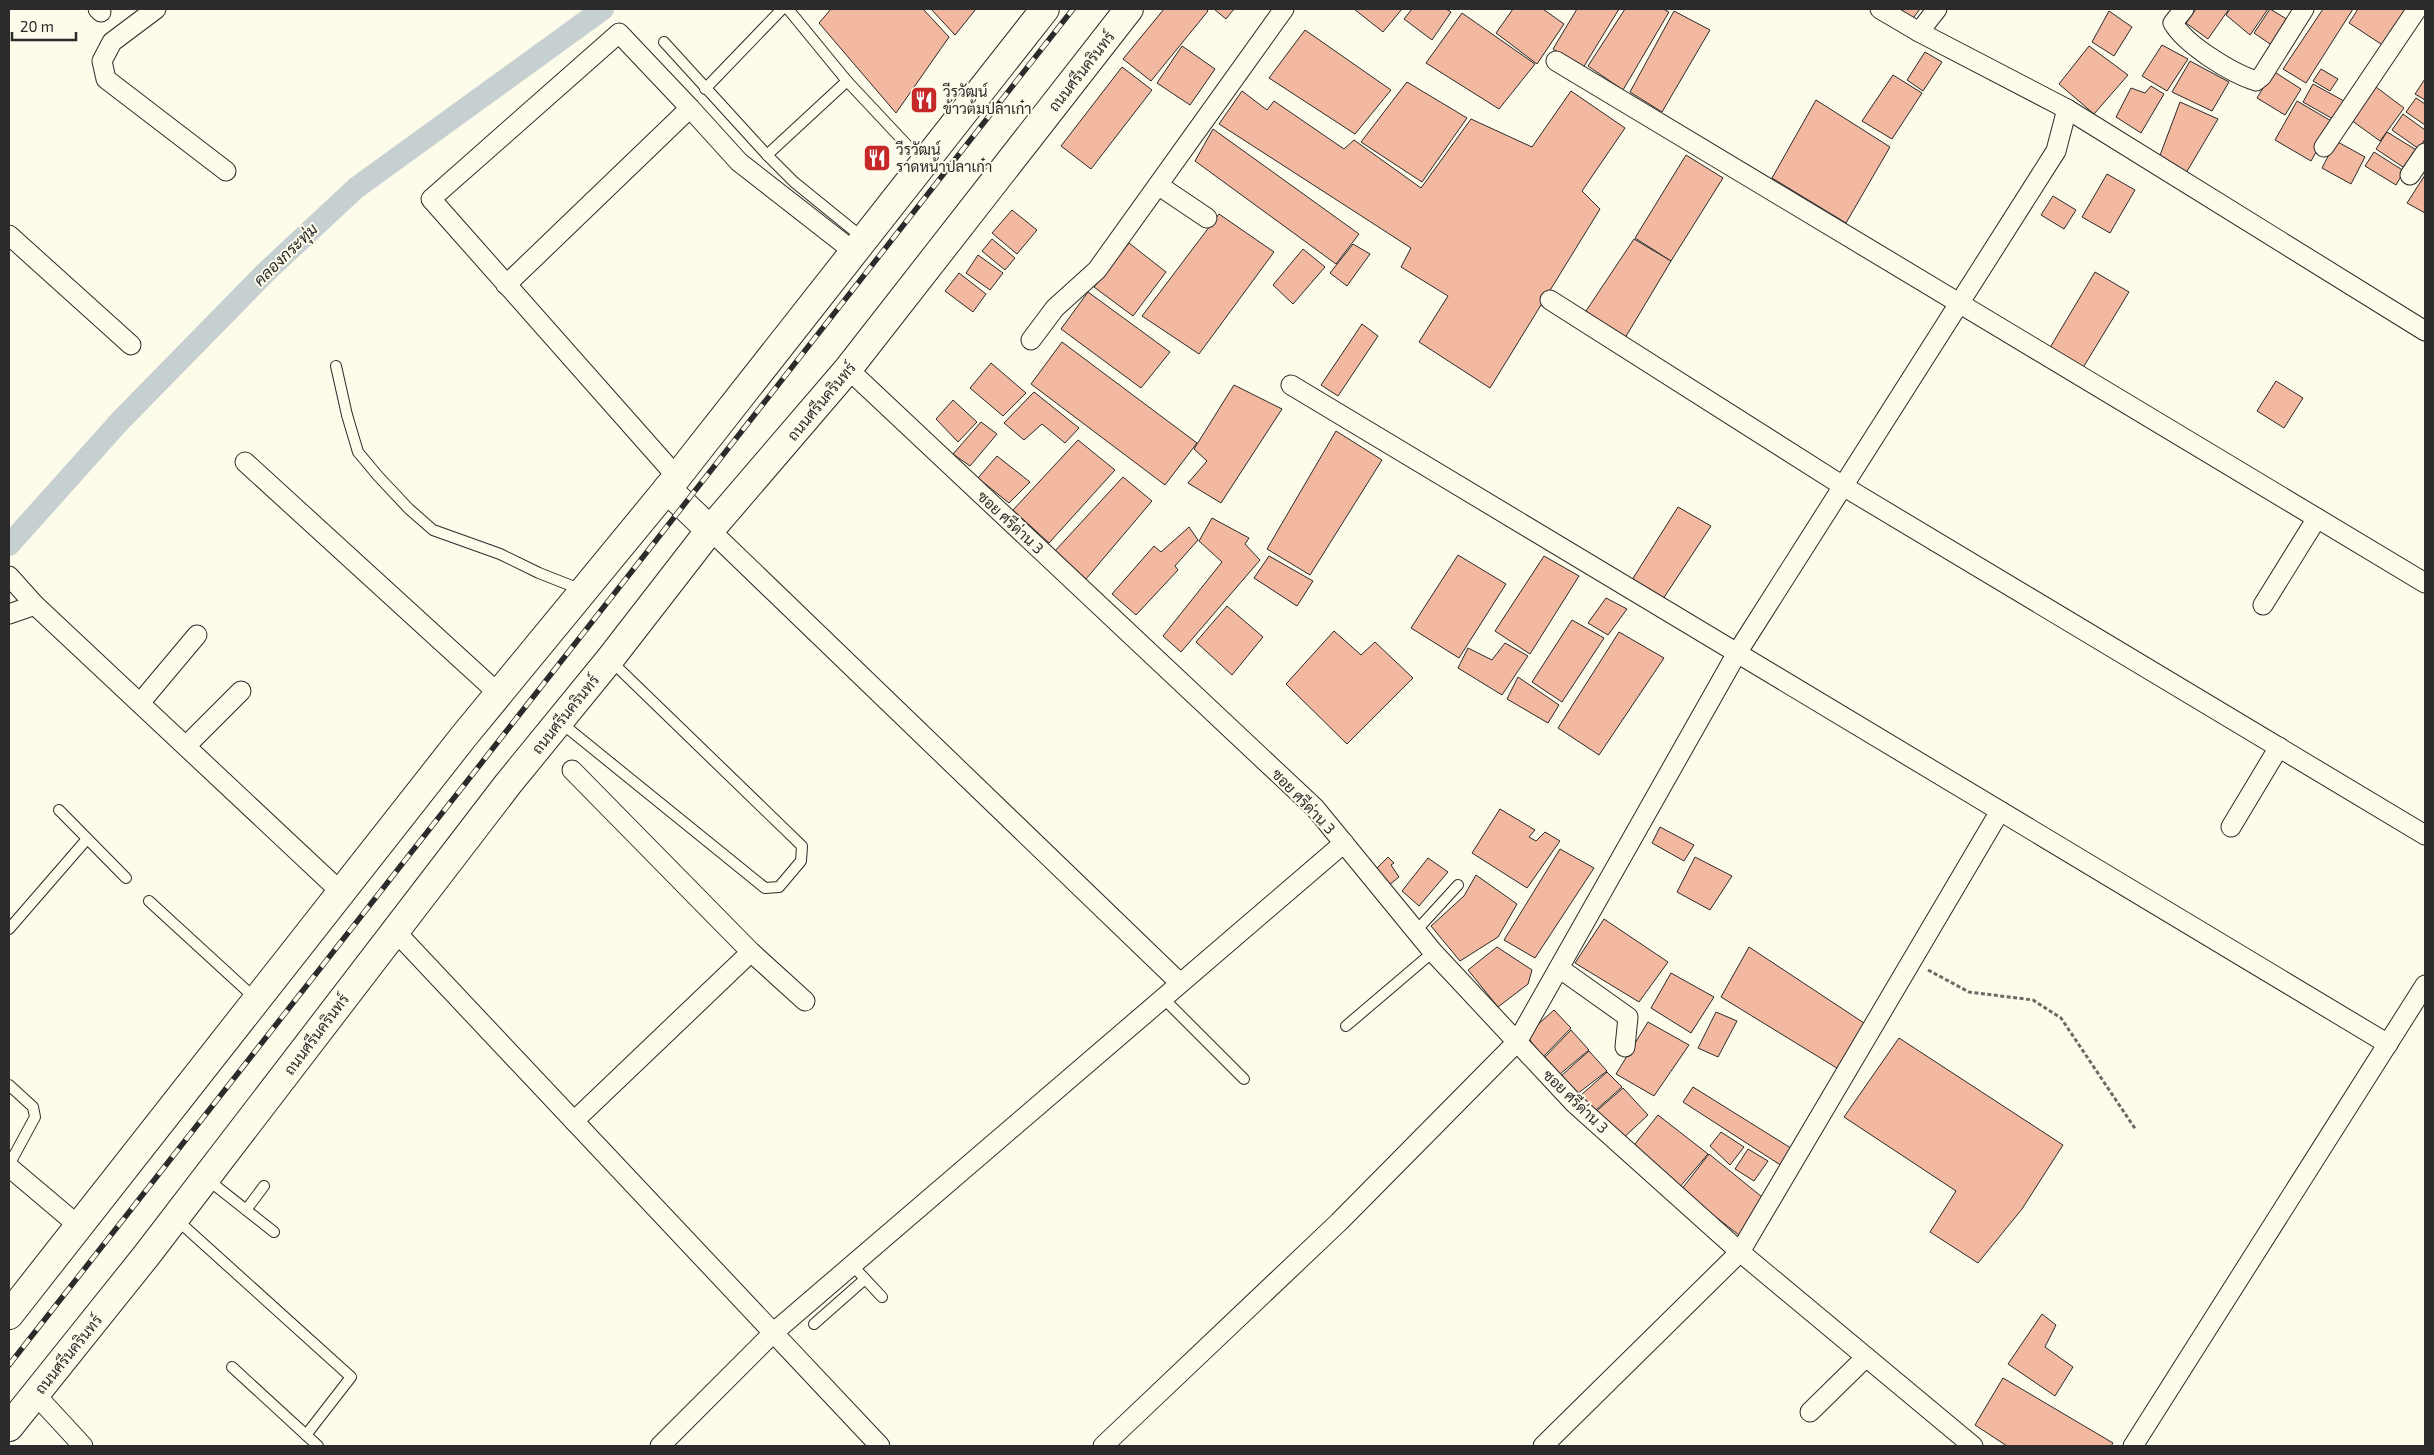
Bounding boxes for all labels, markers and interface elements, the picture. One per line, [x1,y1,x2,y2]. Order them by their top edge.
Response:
scale bar [12,10,76,42]
text: 20 m [20,17,54,35]
street label: ถนนศรีนครินทร์ [1044,27,1118,115]
place label: วีรวัฒน์ ข้าวต้มปลาเก๋า [943,82,1032,117]
restaurant icon: วีรวัฒน์ ข้าวต้มปลาเก๋า [909,85,939,115]
place label: วีรวัฒน์ ราดหน้าปลาเก๋า [896,140,992,175]
restaurant icon: วีรวัฒน์ ราดหน้าปลาเก๋า [862,143,892,173]
water label: คลองกระทุ่ม [249,219,323,291]
street label: ถนนศรีนครินทร์ [783,358,859,444]
street label: ซอย ศรีด่าน 3 [974,487,1048,557]
street label: ถนนศรีนครินทร์ [528,671,602,757]
street label: ซอย ศรีด่าน 3 [1268,765,1340,837]
street label: ถนนศรีนครินทร์ [280,990,352,1078]
street label: ซอย ศรีด่าน 3 [1540,1065,1612,1137]
street label: ถนนศรีนครินทร์ [31,1311,105,1397]

